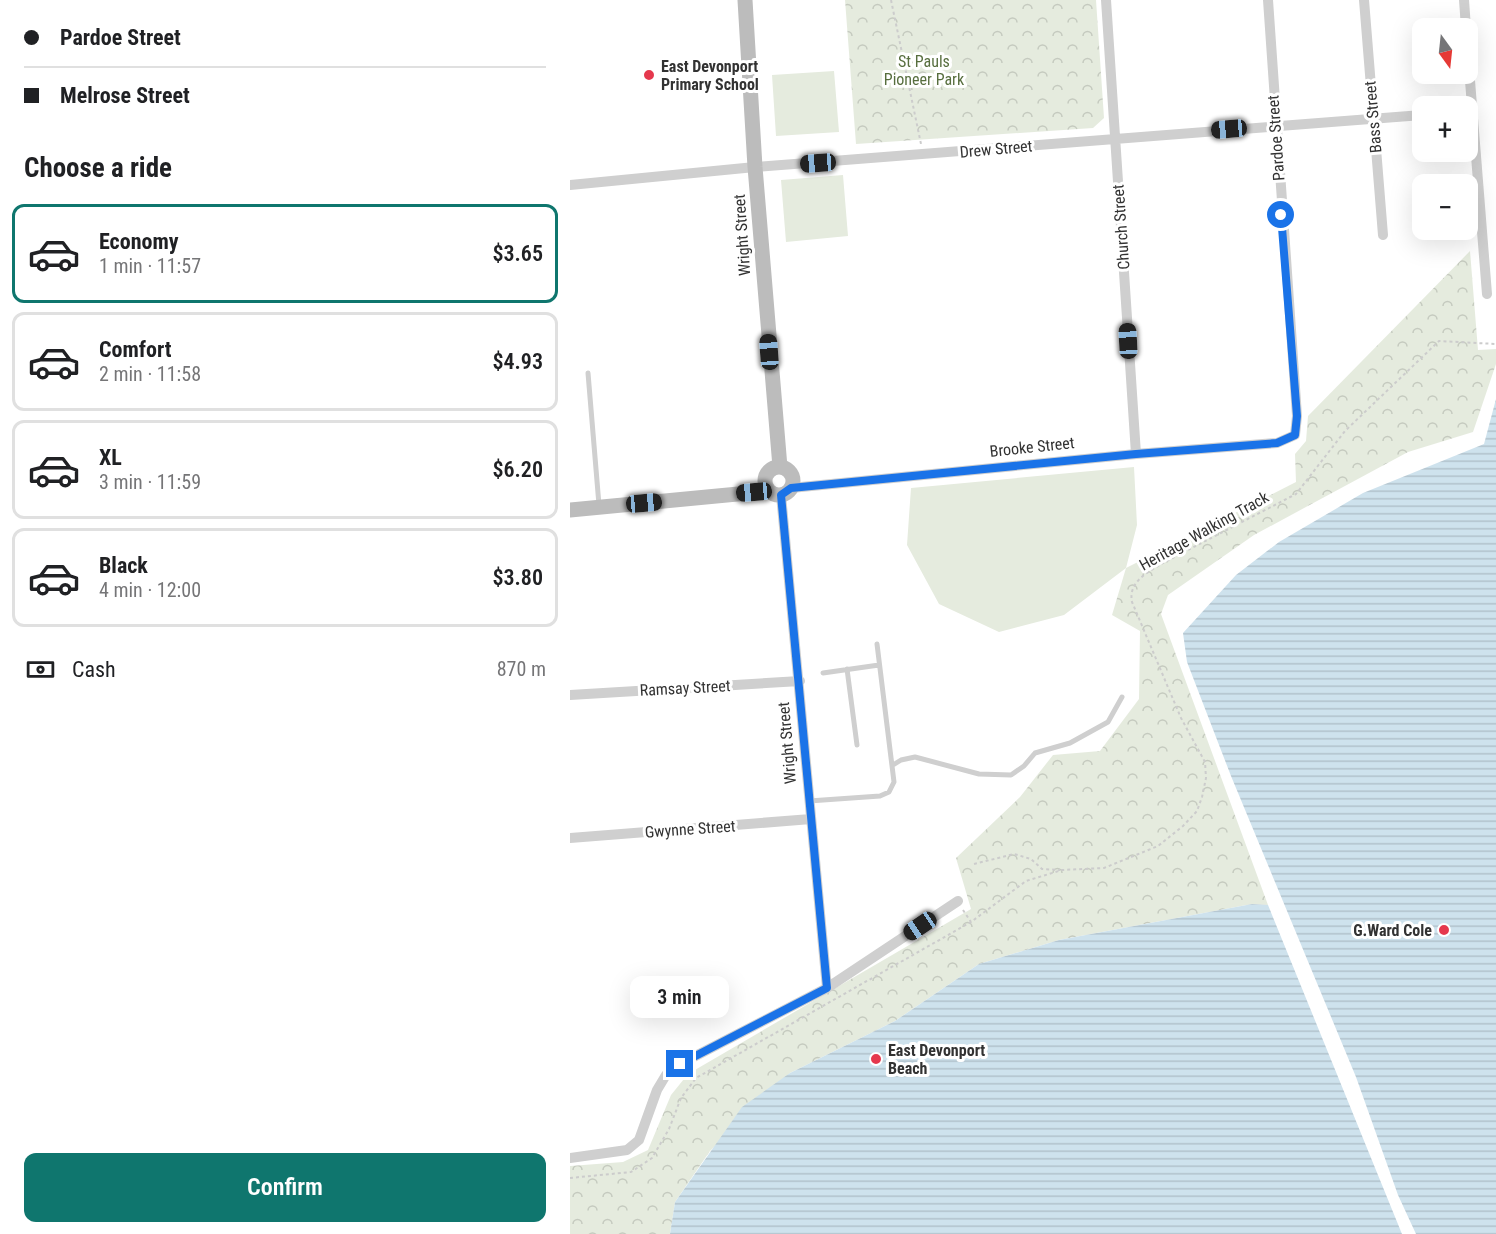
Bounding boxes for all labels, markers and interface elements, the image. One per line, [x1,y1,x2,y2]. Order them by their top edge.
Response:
north arrow [1412,18,1478,84]
map controls [1412,18,1478,240]
text: Pardoe Street [60,25,181,50]
park label: St Pauls Pioneer Park [884,52,965,89]
place label: East Devonport Primary School [661,57,759,94]
marker: East Devonport Primary School [642,68,656,82]
street label: Bass Street [1360,80,1386,154]
text: Melrose Street [60,83,190,108]
street label: Pardoe Street [1264,94,1288,181]
button: + [1412,96,1478,162]
car [1210,118,1248,140]
street label: Drew Street [959,136,1033,162]
text: Choose a ride [24,152,172,184]
car [799,153,837,173]
button: − [1412,174,1478,240]
street label: Church Street [1109,183,1133,270]
street label: Wright Street [730,193,754,277]
route start [1267,201,1294,228]
icon: car [27,227,81,281]
text: Economy [99,229,179,254]
text: $3.65 [492,241,543,266]
text: 1 min · 11:57 [99,254,201,278]
car [1118,323,1138,359]
car [759,333,779,371]
icon: car [27,335,81,389]
text: Comfort [99,337,172,362]
text: $4.93 [492,349,543,374]
text: 2 min · 11:58 [99,362,201,386]
street label: Brooke Street [989,433,1076,461]
icon: car [27,443,81,497]
text: XL [99,445,122,470]
text: $6.20 [492,457,543,482]
text: 3 min · 11:59 [99,470,201,494]
car [735,481,773,503]
street label: Heritage Walking Track [1136,487,1273,574]
car [625,492,663,514]
icon: car [27,551,81,605]
text: Black [99,553,148,578]
text: $3.80 [492,565,543,590]
text: 4 min · 12:00 [99,578,201,602]
icon: cash [24,653,57,686]
text: Cash [72,657,116,682]
text: 870 m [497,657,546,681]
street label: Ramsay Street [639,676,731,700]
street label: Wright Street [774,701,800,785]
street label: Gwynne Street [644,816,736,842]
car [900,908,940,944]
place label: G.Ward Cole [1353,921,1432,940]
marker: G.Ward Cole [1437,923,1451,937]
callout: 3 min [630,977,730,1019]
text: 3 min [657,985,702,1009]
place label: East Devonport Beach [888,1041,985,1078]
route end [666,1050,693,1077]
marker: East Devonport Beach [869,1052,883,1066]
button: Confirm [24,1153,546,1222]

